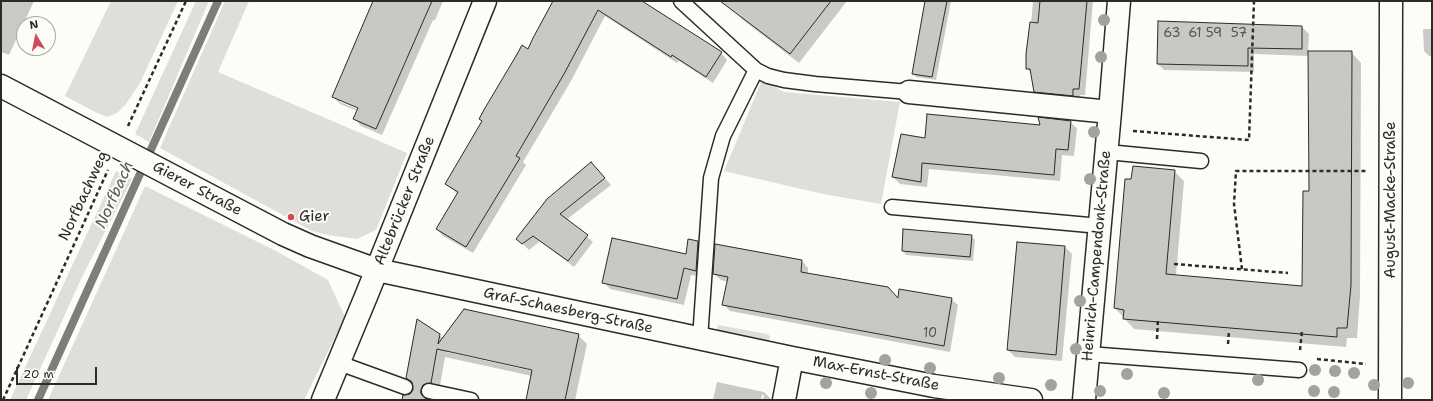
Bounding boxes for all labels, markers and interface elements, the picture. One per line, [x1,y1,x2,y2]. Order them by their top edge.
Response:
north arrow [16,16,56,56]
text: N [28,17,40,33]
house number: 63 [1163,26,1181,42]
house number: 61 [1188,26,1202,42]
house number: 59 [1206,26,1222,42]
house number: 57 [1231,26,1247,42]
street label: August-Macke-Straße [1382,122,1400,278]
street label: Altebrücker Straße [371,134,439,268]
street label: Norfbachweg [55,148,113,244]
street label: Heinrich-Campendonk-Straße [1079,150,1115,362]
water label: Norfbach [92,158,138,232]
street label: Gierer Straße [149,158,245,220]
place label: Gier [299,208,330,226]
marker: Gier [286,212,296,222]
street label: Graf-Schaesberg-Straße [482,284,654,338]
house number: 10 [923,326,937,342]
street label: Max-Ernst-Straße [811,353,941,395]
scale bar [18,359,99,385]
text: 20 m [23,366,54,382]

